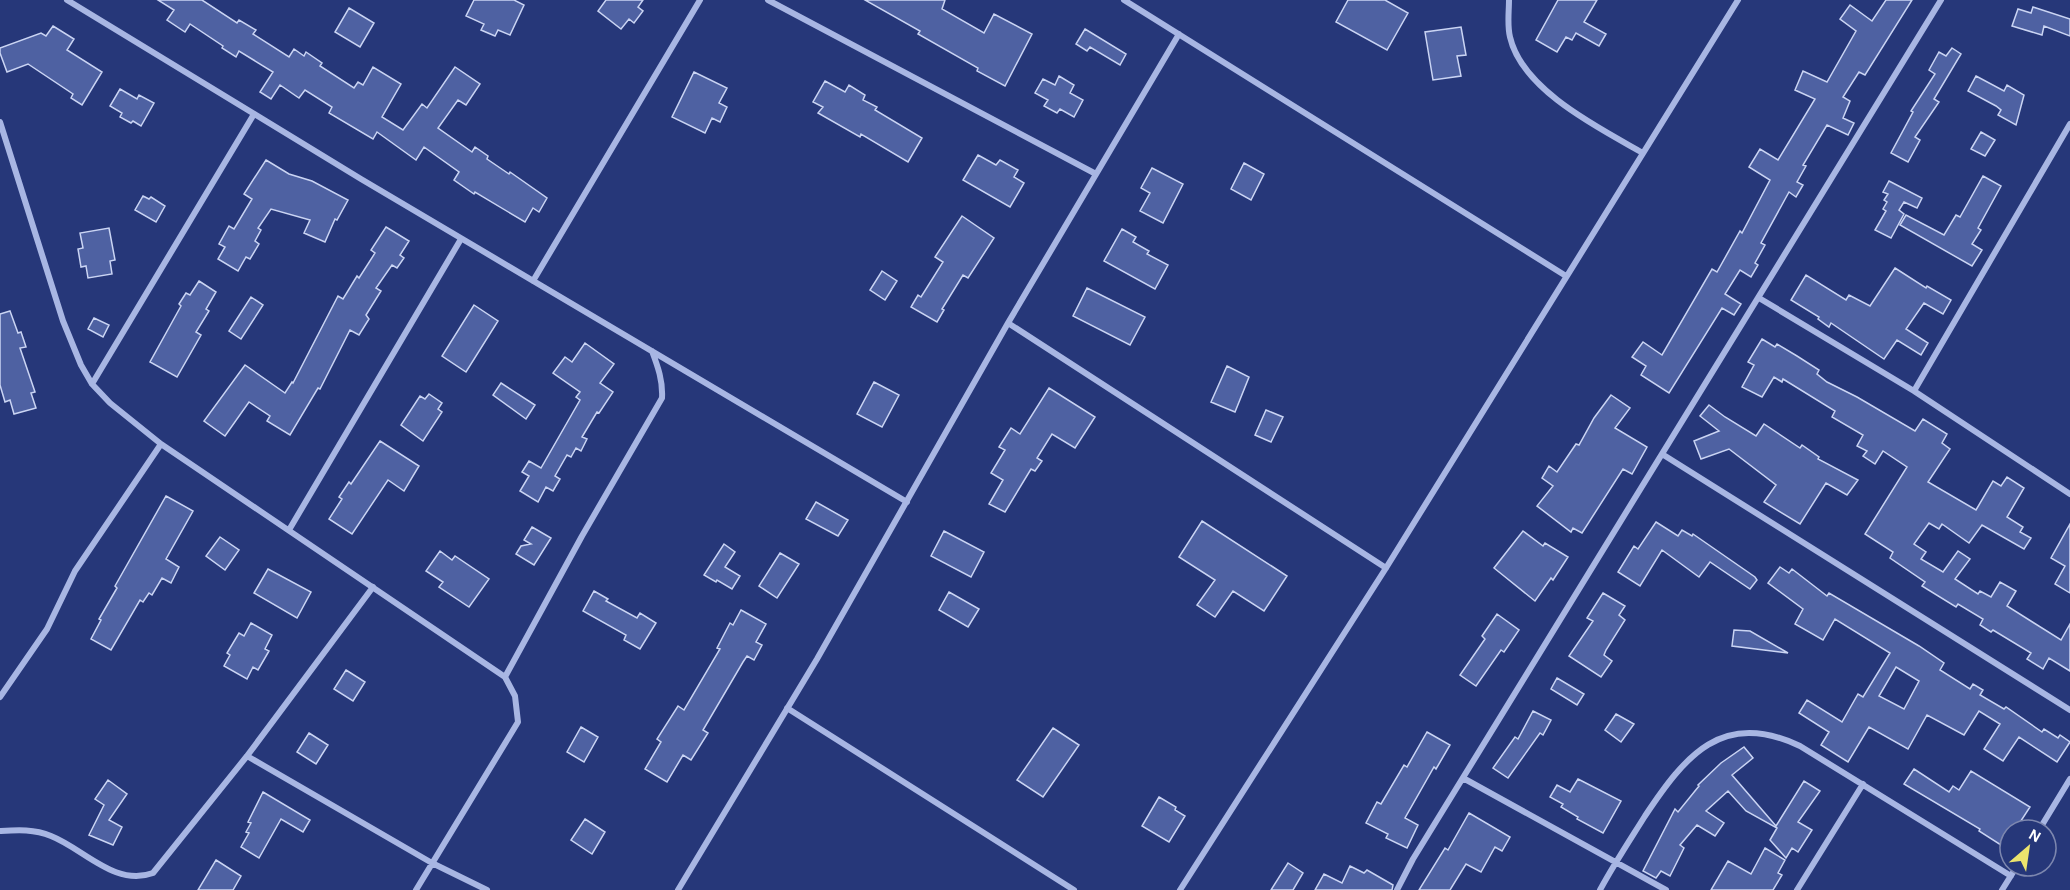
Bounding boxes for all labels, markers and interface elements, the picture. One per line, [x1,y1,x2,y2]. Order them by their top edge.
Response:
north arrow [1998,818,2058,878]
text: N [2026,826,2044,845]

